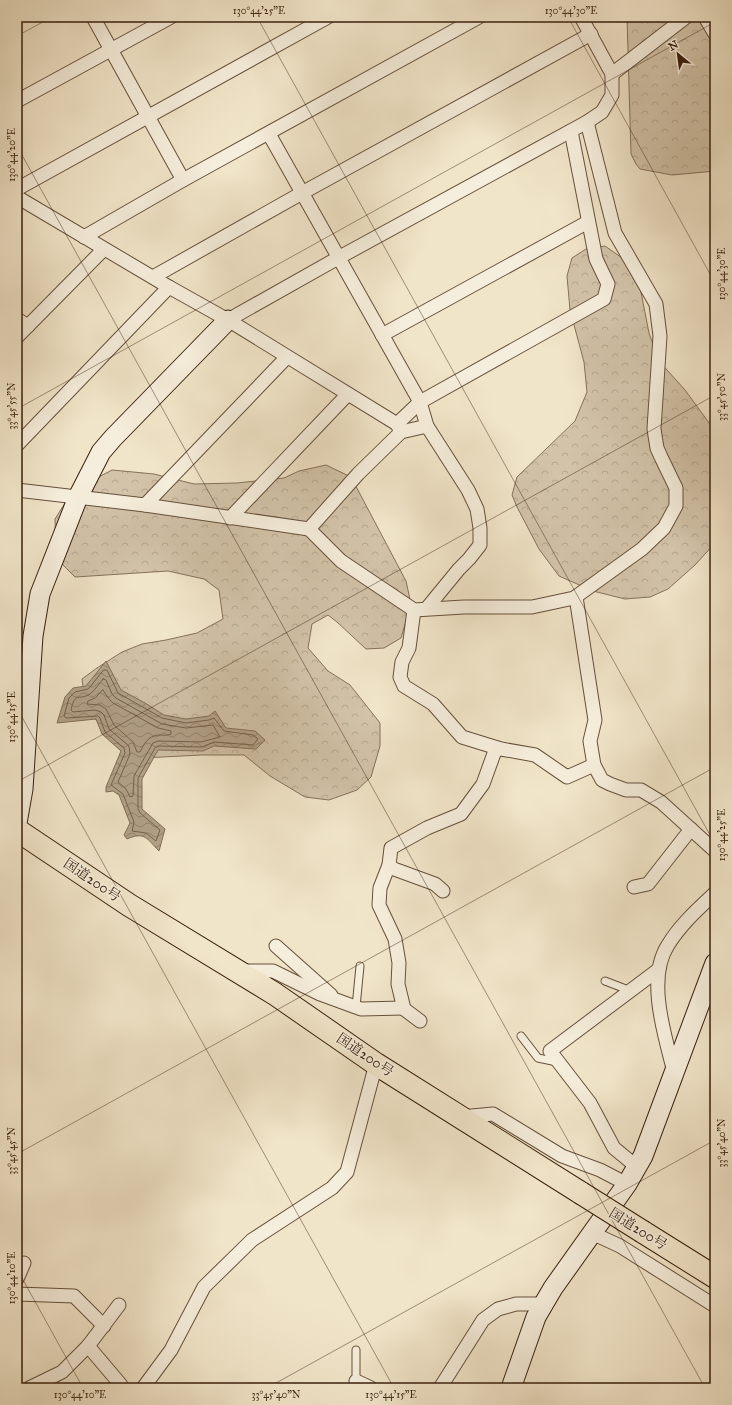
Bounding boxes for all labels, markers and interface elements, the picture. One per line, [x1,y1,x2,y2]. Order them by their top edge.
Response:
text: 130°44'25"E [233,5,285,17]
text: 130°44'30"E [545,5,597,17]
north arrow [658,34,698,74]
text: N [666,37,681,54]
text: 130°44'20"E [6,128,18,182]
text: 130°44'30"E [716,248,728,300]
text: 33°45'50"N [716,373,728,421]
text: 33°45'55"N [6,382,18,429]
text: 130°44'15"E [6,691,18,743]
text: 130°44'25"E [716,809,728,861]
street label: 国道200号 [60,855,124,905]
street label: 国道200号 [333,1030,397,1080]
text: 33°45'40"N [716,1118,728,1167]
text: 33°45'45"N [6,1127,18,1175]
street label: 国道200号 [606,1205,670,1253]
text: 130°44'10"E [6,1252,18,1304]
text: 130°44'10"E [54,1389,106,1401]
text: 33°45'40"N [252,1389,301,1401]
text: 130°44'15"E [365,1389,417,1401]

